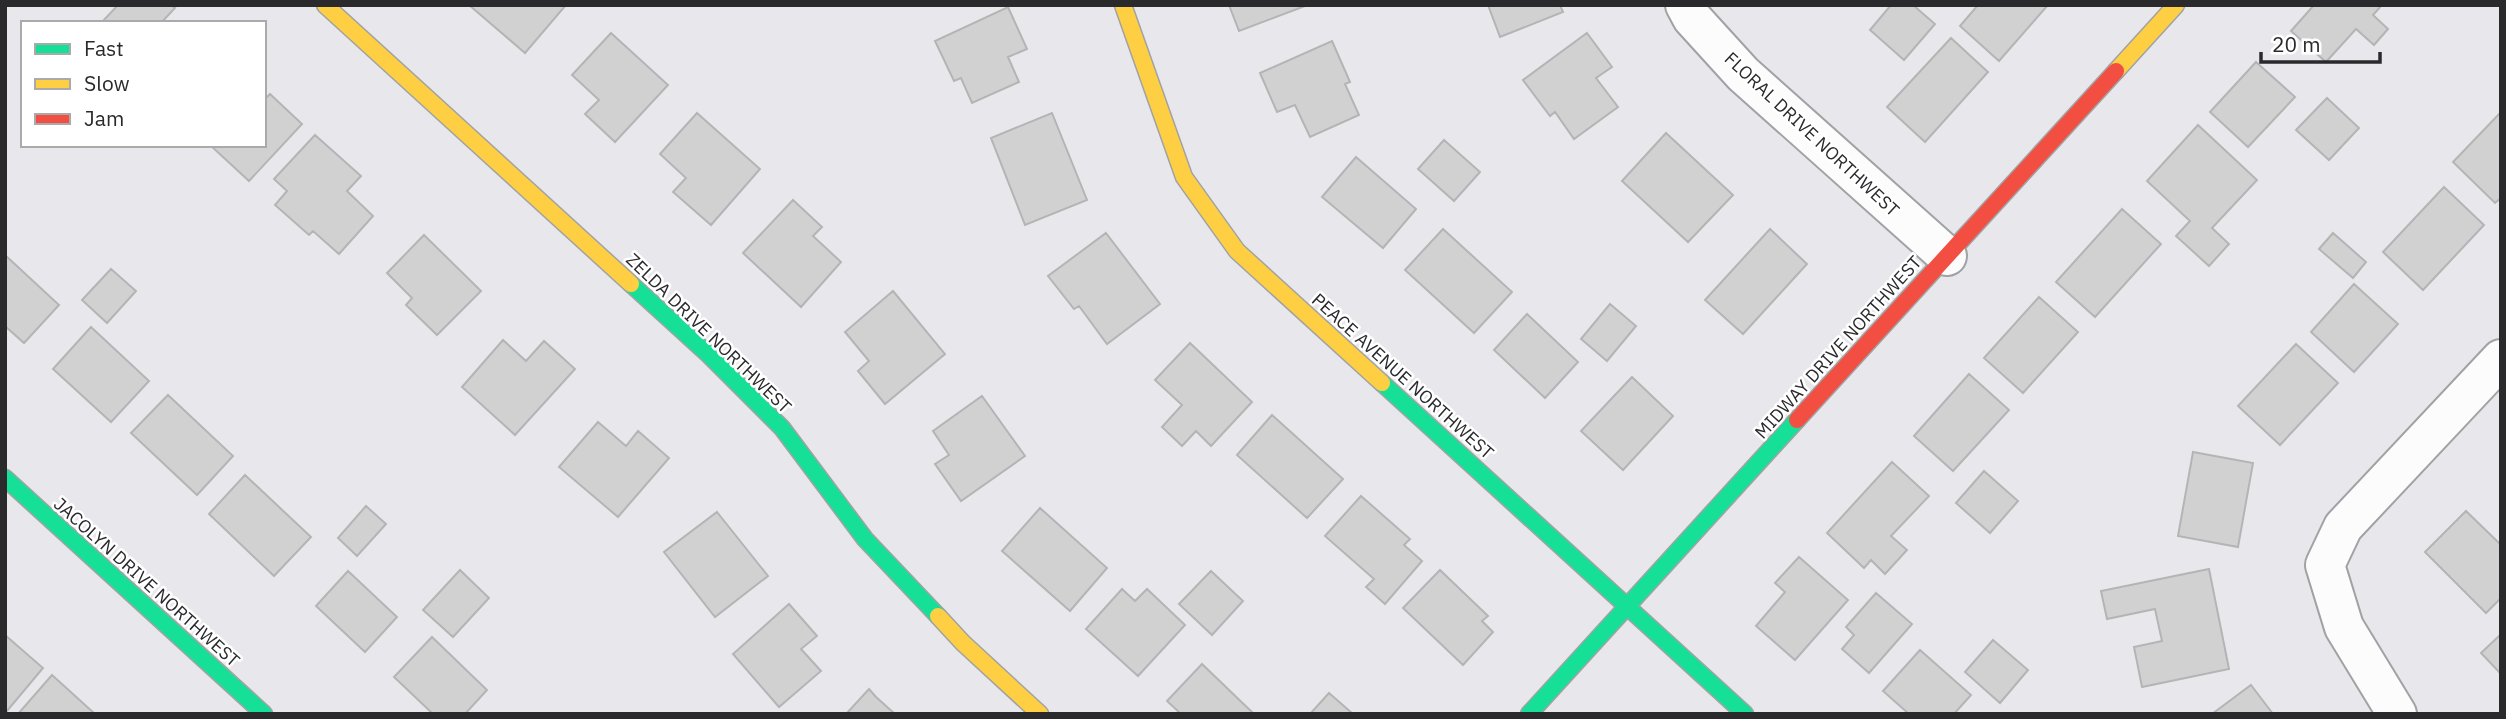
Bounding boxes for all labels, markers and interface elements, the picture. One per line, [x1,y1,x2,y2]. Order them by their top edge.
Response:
legend [21,21,266,147]
scale bar [2261,21,2380,65]
text: 20 m [2272,30,2321,58]
text: Fast [84,34,124,62]
street label: FLORAL DRIVE NORTHWEST [1720,47,1904,221]
text: Slow [84,69,130,97]
text: Jam [84,104,124,132]
street label: ZELDA DRIVE NORTHWEST [622,248,796,418]
street label: MIDWAY DRIVE NORTHWEST [1750,251,1926,443]
street label: PEACE AVENUE NORTHWEST [1307,288,1499,464]
street label: JACOLYN DRIVE NORTHWEST [49,492,245,672]

